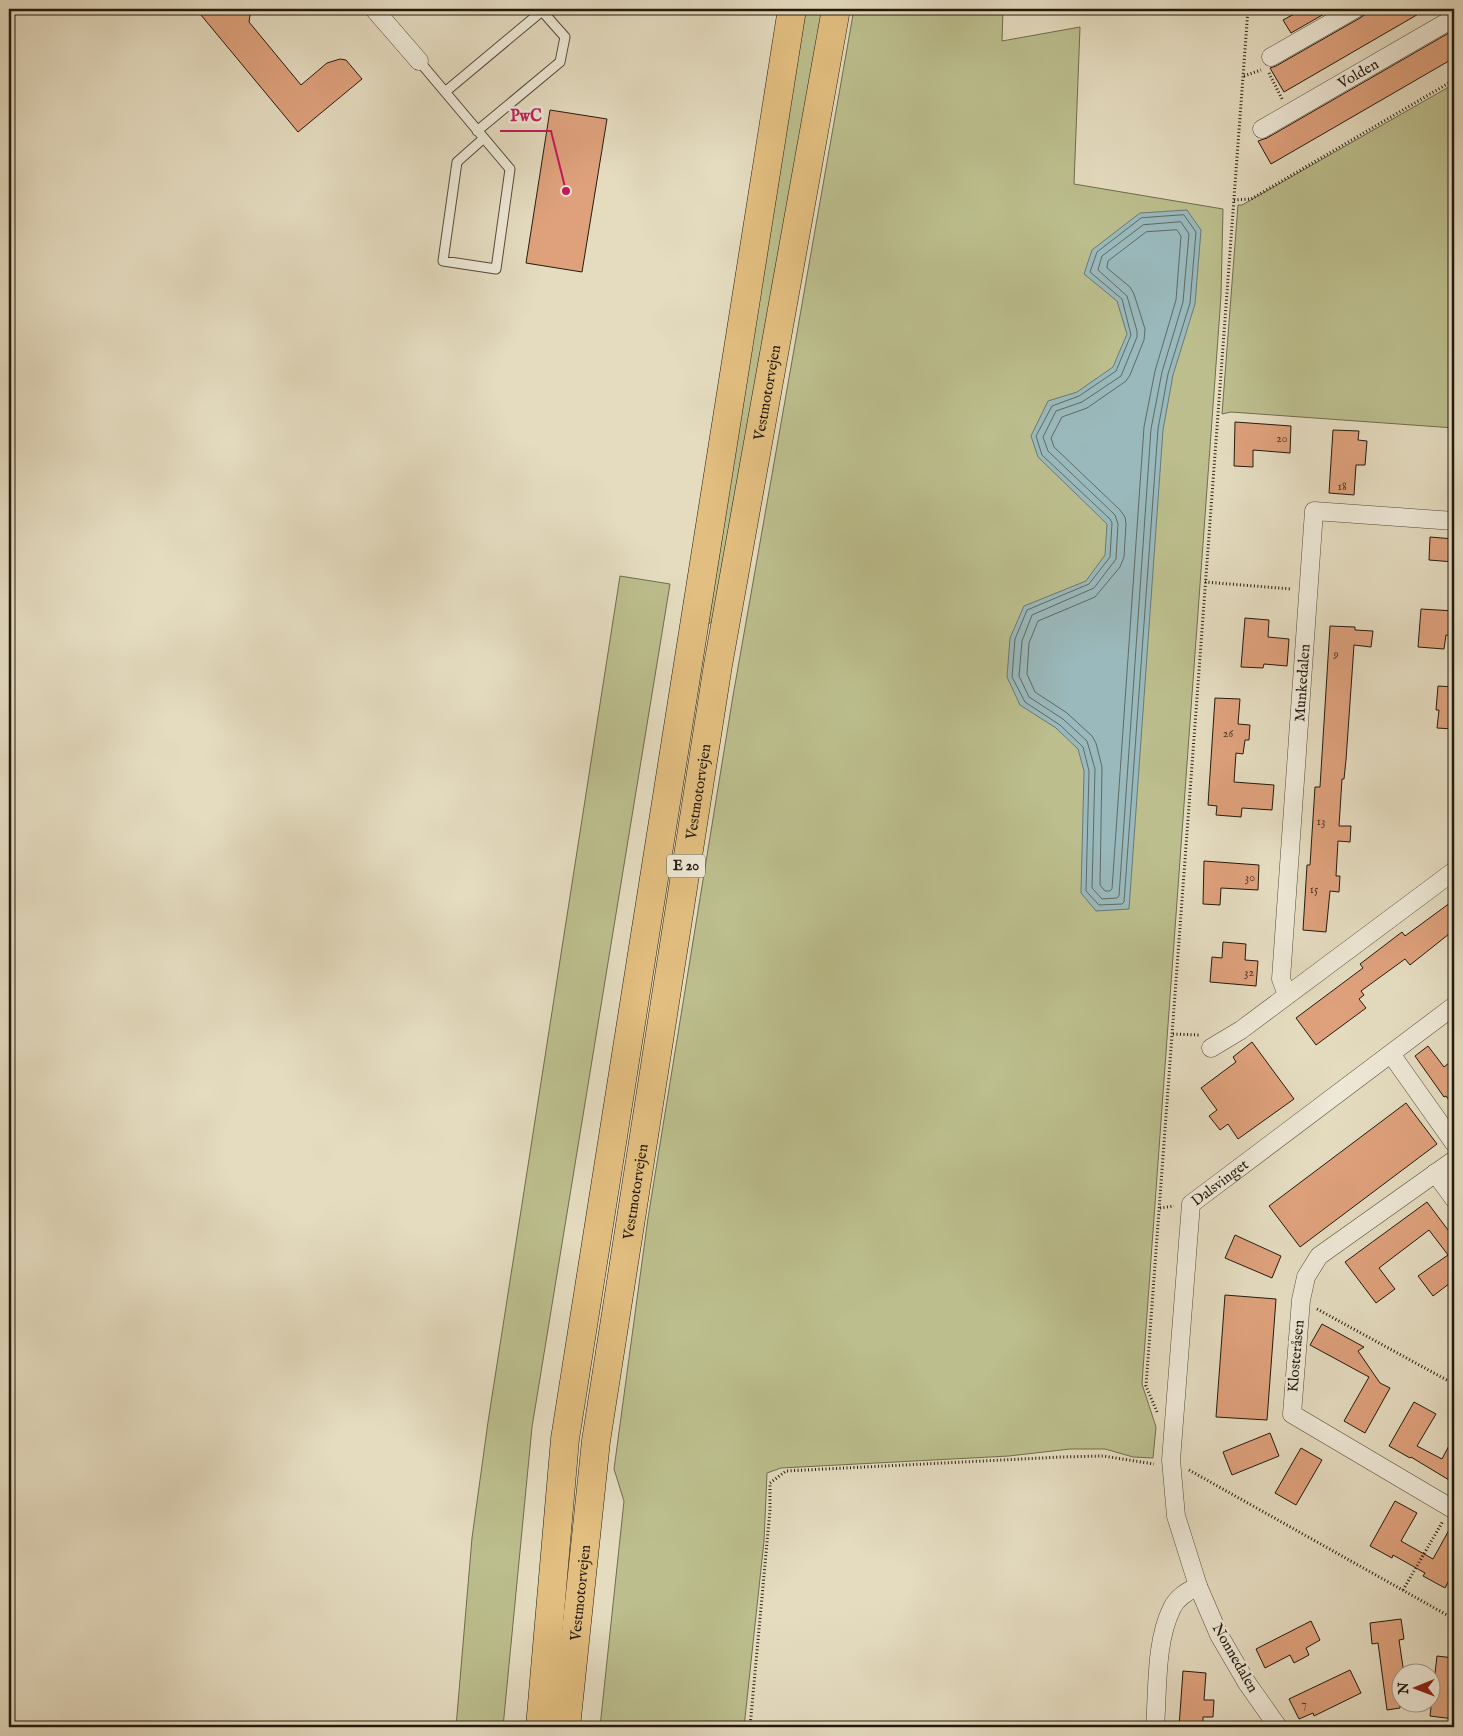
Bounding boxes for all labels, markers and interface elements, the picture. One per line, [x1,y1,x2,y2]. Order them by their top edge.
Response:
street label: Volden [1333,54,1382,93]
callout: PwC [500,100,551,131]
text: PwC [510,107,542,127]
street label: Vestmotorvejen [749,343,785,443]
house number: 20 [1276,431,1288,446]
house number: 18 [1337,479,1347,494]
street label: Munkedalen [1290,643,1314,722]
house number: 9 [1332,647,1339,662]
house number: 26 [1223,726,1234,741]
street label: Vestmotorvejen [681,742,715,842]
house number: 13 [1317,814,1325,829]
road number: E 20 [667,854,705,878]
house number: 30 [1245,870,1255,885]
house number: 15 [1310,882,1319,897]
house number: 32 [1244,965,1254,980]
street label: Vestmotorvejen [618,1142,652,1242]
street label: Dalsvinget [1187,1155,1252,1210]
street label: Klosteråsen [1283,1319,1309,1393]
street label: Vestmotorvejen [565,1544,595,1643]
street label: Nonnedalen [1208,1620,1262,1696]
north arrow [1390,1664,1440,1714]
text: N [1395,1682,1413,1695]
house number: 7 [1301,1697,1307,1712]

